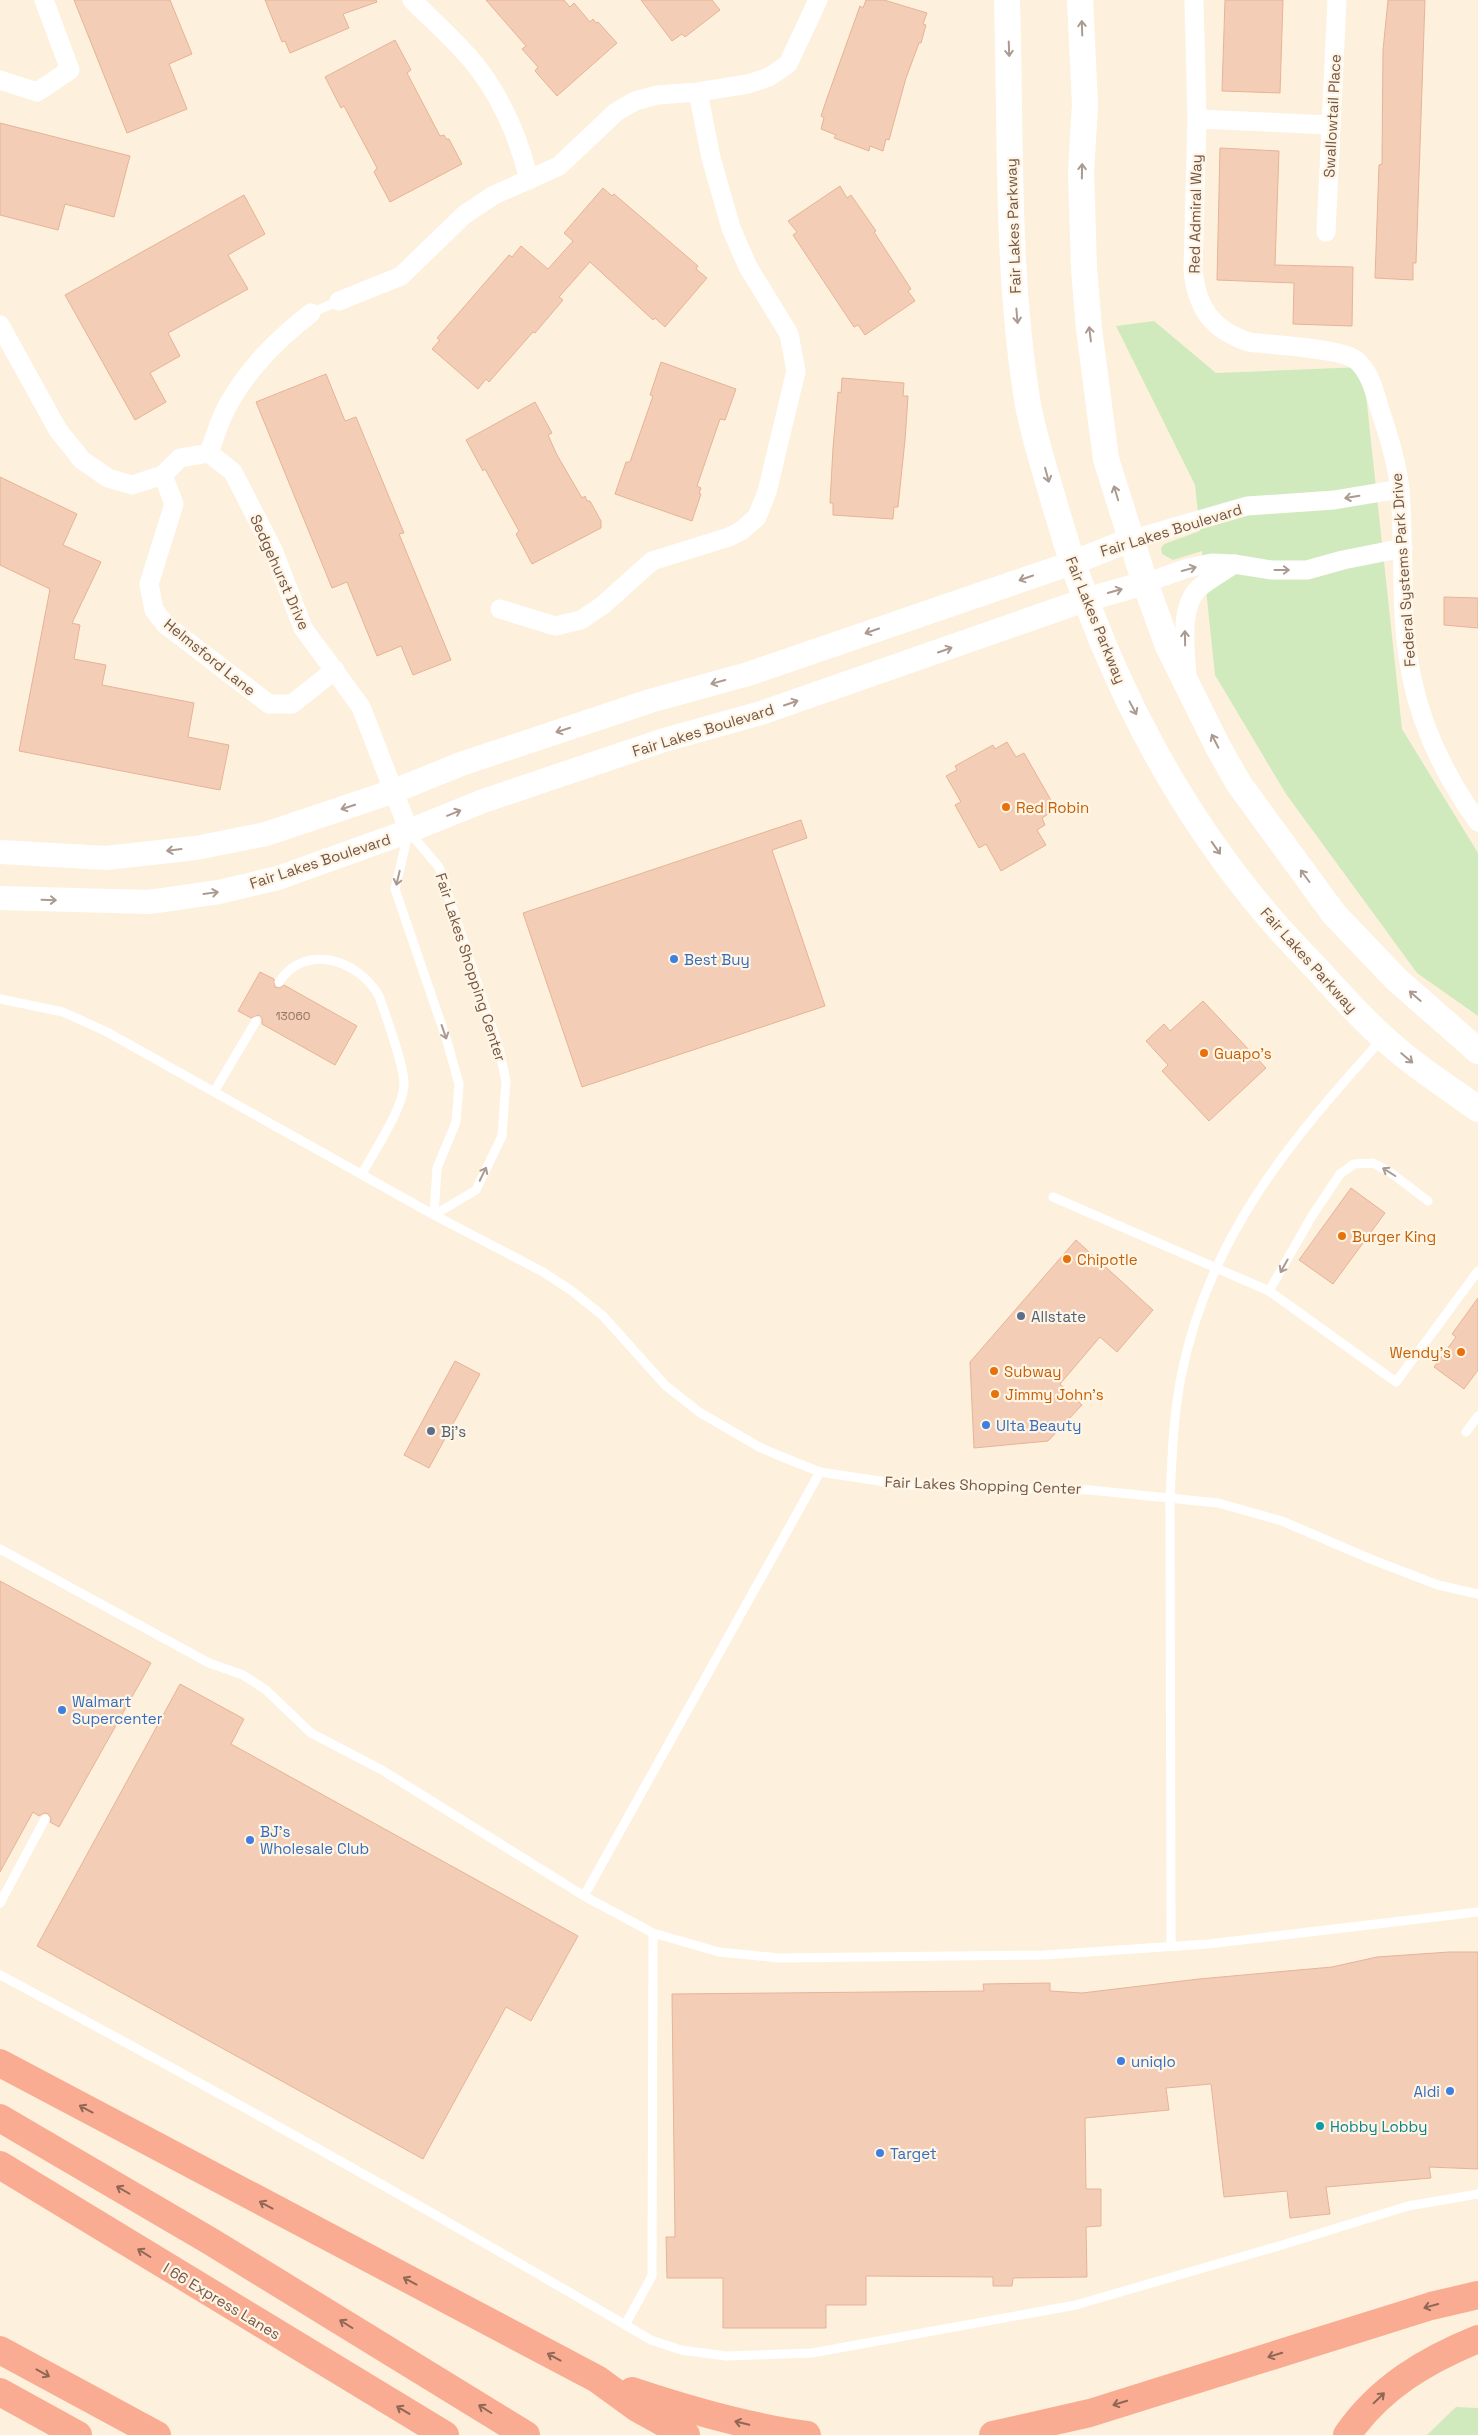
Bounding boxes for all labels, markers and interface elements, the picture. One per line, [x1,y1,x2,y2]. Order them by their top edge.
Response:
one-way arrow [1077,21,1086,37]
one-way arrow [1004,40,1014,56]
street label: Swallowtail Place [1319,54,1345,178]
street label: Red Admiral Way [1184,154,1206,274]
street label: Fair Lakes Parkway [1001,158,1025,294]
one-way arrow [1077,164,1087,180]
one-way arrow [1012,308,1022,324]
one-way arrow [1085,326,1095,342]
one-way arrow [1043,467,1052,483]
street label: Federal Systems Park Drive [1387,472,1419,668]
one-way arrow [1111,486,1121,502]
one-way arrow [1344,492,1360,502]
street label: Fair Lakes Boulevard [1098,499,1244,561]
street label: Sedgehurst Drive [246,511,314,633]
street label: Fair Lakes Parkway [1062,554,1130,686]
one-way arrow [1180,563,1196,573]
one-way arrow [1274,565,1290,575]
one-way arrow [1018,574,1034,583]
one-way arrow [1106,586,1122,596]
street label: Helmsford Lane [160,614,260,700]
one-way arrow [865,627,880,636]
one-way arrow [1181,631,1190,647]
one-way arrow [937,645,952,654]
one-way arrow [710,678,726,687]
one-way arrow [783,698,798,707]
street label: Fair Lakes Boulevard [630,699,776,761]
one-way arrow [1128,701,1138,716]
one-way arrow [555,726,571,735]
one-way arrow [1210,734,1220,749]
place label: Red Robin [1016,798,1089,817]
marker: Red Robin [1000,801,1012,813]
one-way arrow [340,802,356,812]
one-way arrow [446,807,461,817]
street label: Fair Lakes Boulevard [247,829,393,893]
one-way arrow [1211,841,1221,855]
one-way arrow [166,845,182,855]
one-way arrow [393,870,402,886]
street label: Fair Lakes Shopping Center [432,870,511,1064]
one-way arrow [1300,870,1311,883]
one-way arrow [202,888,218,898]
one-way arrow [40,895,56,904]
street label: Fair Lakes Parkway [1257,903,1361,1017]
place label: Best Buy [684,950,750,969]
marker: Best Buy [668,953,680,965]
one-way arrow [1408,990,1421,1002]
house number: 13060 [276,1008,311,1024]
one-way arrow [440,1024,450,1040]
place label: Guapo's [1214,1044,1272,1063]
marker: Guapo's [1198,1047,1210,1059]
one-way arrow [1401,1052,1414,1063]
one-way arrow [479,1167,488,1182]
one-way arrow [1382,1167,1396,1178]
place label: Burger King [1352,1227,1436,1246]
marker: Burger King [1336,1230,1348,1242]
place label: Chipotle [1077,1250,1138,1269]
marker: Chipotle [1061,1253,1073,1265]
one-way arrow [1278,1258,1288,1272]
place label: Allstate [1031,1307,1086,1326]
marker: Allstate [1015,1310,1027,1322]
place label: Wendy's [1390,1343,1451,1362]
marker: Wendy's [1455,1346,1467,1358]
place label: Subway [1004,1362,1061,1381]
marker: Subway [988,1365,1000,1377]
place label: Jimmy John's [1005,1385,1104,1404]
marker: Jimmy John's [989,1388,1001,1400]
place label: Ulta Beauty [996,1416,1082,1435]
marker: Ulta Beauty [980,1419,992,1431]
place label: Bj's [441,1422,466,1441]
marker: Bj's [425,1425,437,1437]
street label: Fair Lakes Shopping Center [884,1472,1082,1498]
place label: Walmart Supercenter [72,1692,163,1728]
marker: Walmart Supercenter [56,1704,68,1716]
place label: BJ's Wholesale Club [260,1822,369,1858]
marker: BJ's Wholesale Club [244,1834,256,1846]
place label: uniqlo [1131,2052,1176,2071]
marker: uniqlo [1115,2055,1127,2067]
place label: Aldi [1414,2082,1440,2101]
marker: Aldi [1444,2085,1456,2097]
one-way arrow [78,2104,93,2114]
place label: Hobby Lobby [1330,2117,1427,2136]
marker: Hobby Lobby [1314,2120,1326,2132]
place label: Target [890,2144,937,2163]
marker: Target [874,2147,886,2159]
one-way arrow [116,2184,130,2194]
one-way arrow [260,2199,274,2209]
one-way arrow [138,2248,152,2258]
street label: I 66 Express Lanes [160,2258,284,2344]
one-way arrow [403,2275,418,2285]
one-way arrow [1423,2302,1439,2312]
one-way arrow [340,2319,354,2329]
one-way arrow [1268,2350,1284,2360]
one-way arrow [547,2351,561,2361]
one-way arrow [35,2369,50,2378]
one-way arrow [1372,2392,1385,2404]
one-way arrow [1113,2399,1129,2409]
one-way arrow [396,2404,410,2414]
one-way arrow [478,2404,492,2414]
one-way arrow [734,2418,750,2427]

